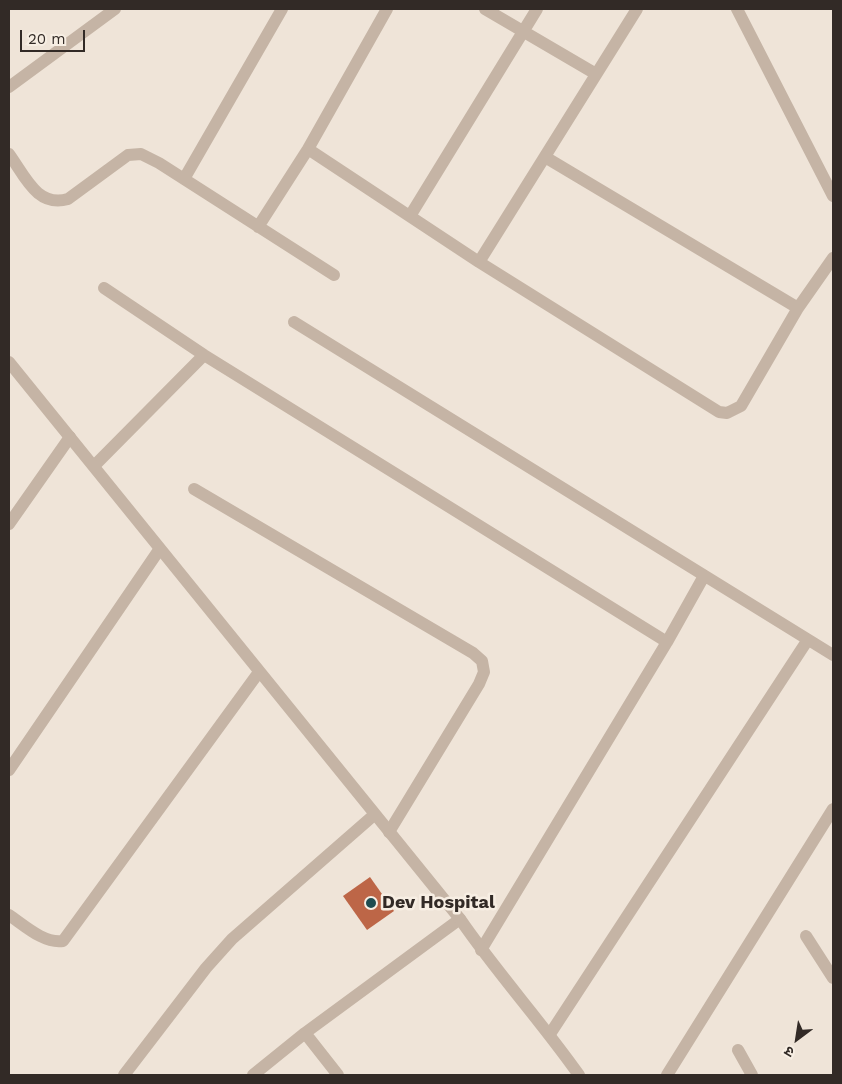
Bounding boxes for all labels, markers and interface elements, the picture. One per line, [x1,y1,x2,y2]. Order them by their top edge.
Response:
scale bar [22,20,88,52]
text: 20 m [28,30,66,48]
place label: Dev Hospital [382,892,495,914]
marker: Dev Hospital [364,896,378,910]
north arrow [772,1014,822,1064]
text: उ [782,1043,797,1061]

